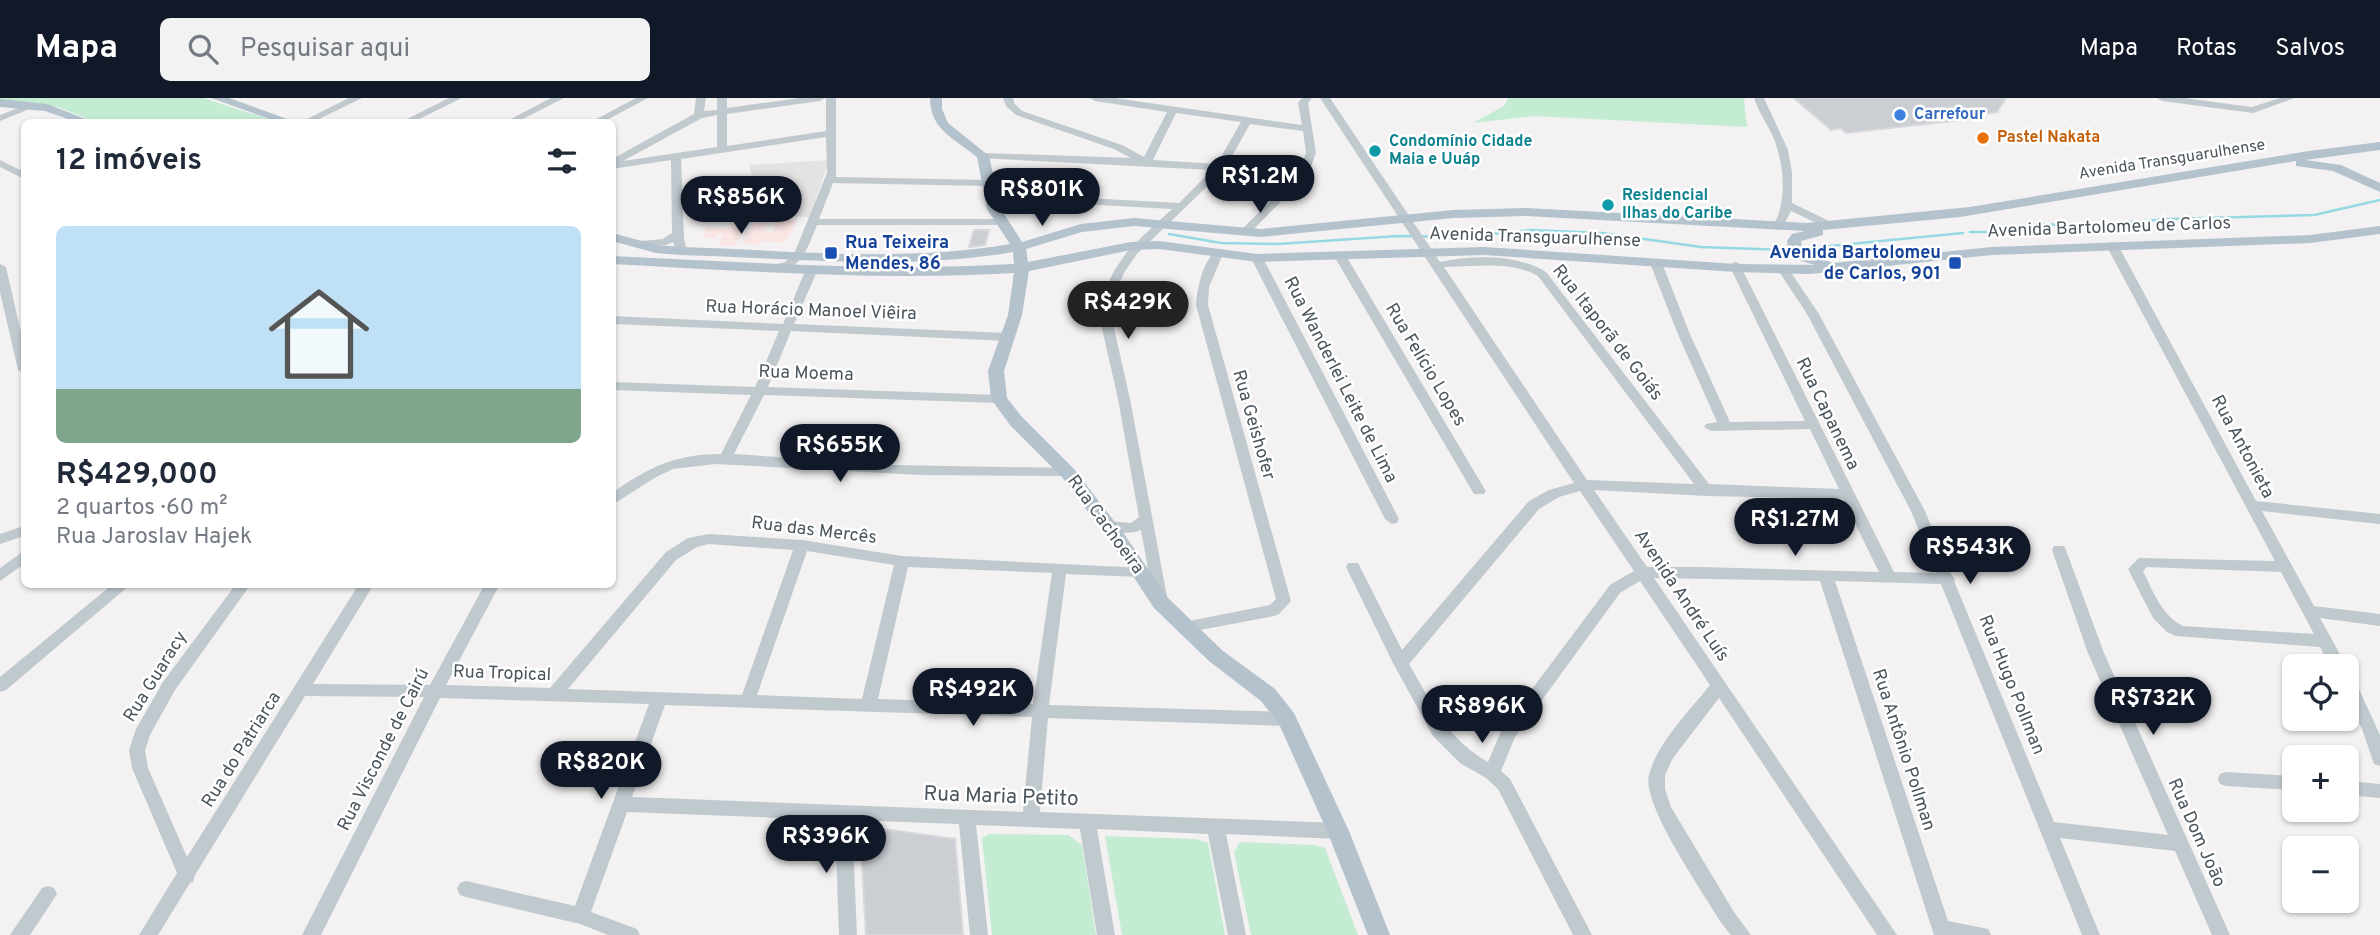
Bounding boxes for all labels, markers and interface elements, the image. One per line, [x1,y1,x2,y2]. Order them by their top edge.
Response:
search box [160,18,650,81]
text: Mapa [35,28,118,70]
icon: search [184,30,222,68]
text: Pesquisar aqui [240,33,410,66]
text: Mapa [2080,34,2138,64]
text: Rotas [2176,34,2237,64]
text: Salvos [2275,34,2345,64]
place label: Carrefour [1914,105,1986,125]
marker: Carrefour [1892,107,1908,123]
place label: Pastel Nakata [1997,128,2100,148]
marker: Pastel Nakata [1975,130,1991,146]
place label: Condomínio Cidade Maia e Uuáp [1389,132,1533,170]
street label: Avenida Transguarulhense [2077,135,2267,185]
icon: filters [543,142,581,180]
text: 12 imóveis [56,143,202,180]
marker: Condomínio Cidade Maia e Uuáp [1367,143,1383,159]
pin: R$1.2M [1203,156,1317,215]
text: R$1.2M [1221,163,1299,192]
pin: R$801K [985,169,1099,228]
pin: R$856K [684,176,798,236]
text: R$801K [1000,176,1084,205]
text: R$856K [697,184,785,213]
place label: Residencial Ilhas do Caribe [1622,186,1733,224]
marker: Residencial Ilhas do Caribe [1600,197,1616,213]
street label: Avenida Bartolomeu de Carlos [1987,212,2231,244]
street label: Avenida Transguarulhense [1429,223,1641,253]
place label: Rua Teixeira Mendes, 86 [845,232,949,276]
place label: Avenida Bartolomeu de Carlos, 901 [1769,242,1941,286]
marker: Rua Teixeira Mendes, 86 [823,245,839,261]
marker: Avenida Bartolomeu de Carlos, 901 [1947,255,1963,271]
street label: Rua Itaporã de Goiás [1547,260,1667,406]
icon: home [256,271,382,397]
street label: Rua Wanderlei Leite de Lima [1278,273,1402,487]
pin: R$429K [1071,282,1185,341]
text: R$429K [1084,289,1173,318]
street label: Rua Horácio Manoel Viêira [705,296,917,326]
street label: Rua Felício Lopes [1379,299,1471,431]
street label: Rua Capanema [1790,354,1864,474]
street label: Rua Moema [758,361,854,387]
street label: Rua Geishofer [1226,367,1280,483]
street label: Rua Antonieta [2205,391,2279,503]
pin: R$655K [783,424,897,484]
text: R$655K [796,432,884,461]
text: R$429,000 [56,457,218,494]
street label: Rua Cachoeira [1061,471,1149,579]
text: 2 quartos · 60 m² [56,494,228,523]
pin: R$1.27M [1730,498,1860,558]
text: R$1.27M [1750,506,1840,535]
street label: Rua das Mercês [750,512,878,550]
text: Rua Jaroslav Hajek [56,523,252,552]
street label: Avenida André Luís [1628,526,1734,666]
pin: R$543K [1913,526,2027,586]
text: R$543K [1925,534,2015,563]
street label: Rua Hugo Pollman [1972,612,2050,758]
street label: Rua Guaracy [119,627,193,727]
map controls [2282,654,2359,913]
button: locate [2282,654,2359,731]
street label: Rua Tropical [453,661,551,687]
street label: Rua Visconde de Cairú [333,665,435,835]
street label: Rua Antônio Pollman [1866,666,1940,834]
pin: R$492K [916,668,1030,728]
text: R$492K [928,676,1018,705]
pin: R$732K [2096,678,2210,737]
text: R$732K [2110,685,2196,714]
pin: R$896K [1425,686,1539,745]
street label: Rua do Patriarca [197,688,287,812]
text: R$896K [1438,693,1526,722]
pin: R$820K [544,742,658,801]
button: + [2282,745,2359,822]
text: R$820K [556,749,646,778]
street label: Rua Dom João [2162,775,2230,891]
street label: Rua Maria Petito [923,781,1079,813]
pin: R$396K [769,816,883,875]
text: R$396K [782,823,870,852]
button: − [2282,836,2359,913]

